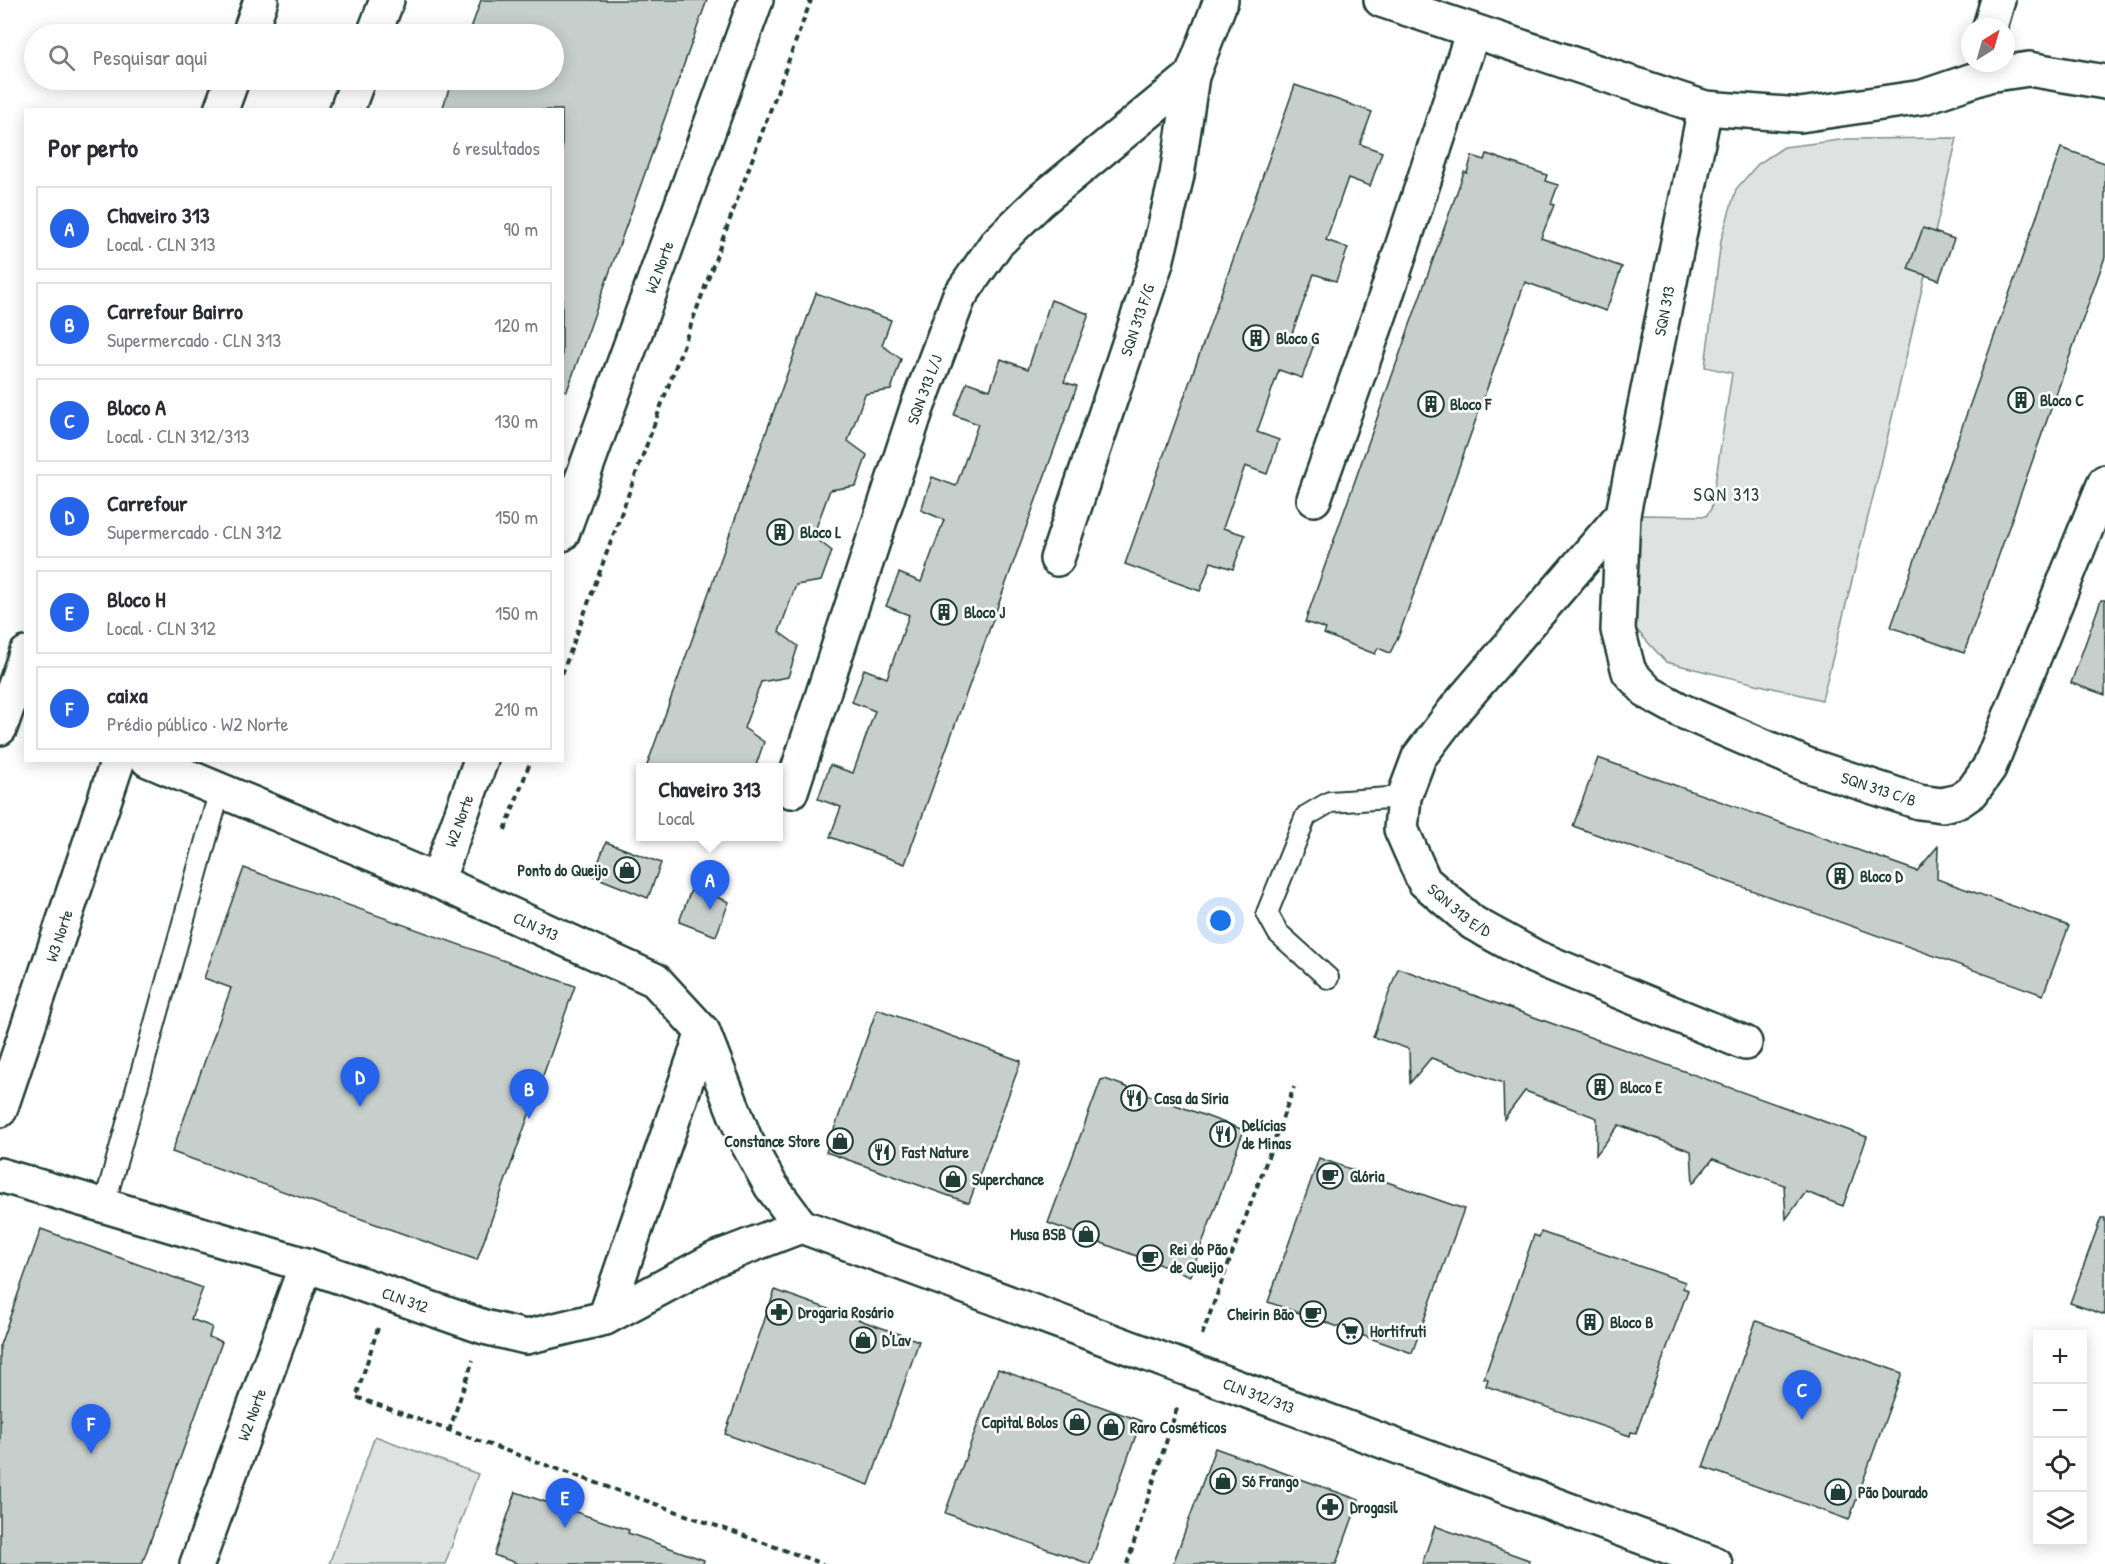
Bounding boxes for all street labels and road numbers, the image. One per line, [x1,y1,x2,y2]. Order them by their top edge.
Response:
street label: W2 Norte [639,237,679,296]
street label: SQN 313 F/G [1115,281,1159,359]
street label: SQN 313 [1648,284,1680,338]
street label: SQN 313 L/J [901,352,947,427]
street label: SQN 313 C/B [1838,766,1919,811]
street label: W2 Norte [439,791,479,850]
street label: SQN 313 E/D [1423,878,1495,942]
street label: W3 Norte [40,906,78,965]
street label: CLN 313 [510,906,562,946]
street label: CLN 312 [379,1281,432,1318]
street label: CLN 312/313 [1220,1372,1297,1418]
street label: W2 Norte [232,1385,271,1444]

